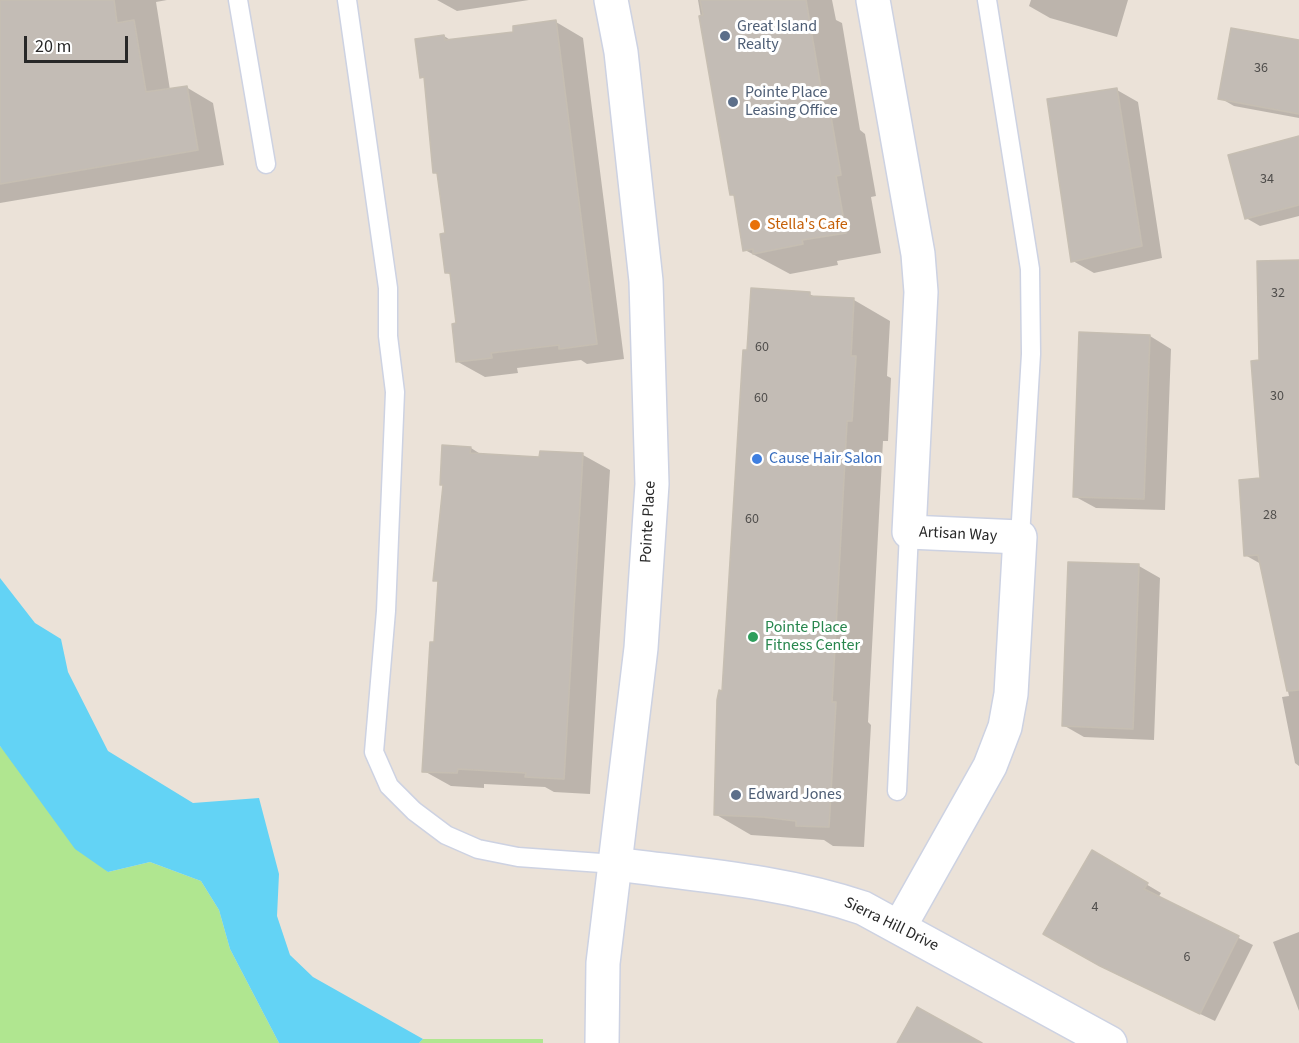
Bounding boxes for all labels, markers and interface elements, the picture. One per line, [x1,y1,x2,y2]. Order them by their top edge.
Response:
place label: Great Island Realty [737,17,817,55]
scale bar [27,24,130,62]
marker: Great Island Realty [718,29,732,43]
text: 20 m [35,34,71,59]
house number: 36 [1254,61,1268,77]
place label: Pointe Place Leasing Office [745,83,838,121]
marker: Pointe Place Leasing Office [726,95,740,109]
house number: 34 [1260,172,1274,188]
place label: Stella's Cafe [767,215,848,235]
marker: Stella's Cafe [748,218,762,232]
house number: 32 [1271,286,1285,302]
house number: 60 [755,340,769,356]
house number: 30 [1270,389,1284,405]
house number: 60 [754,391,768,407]
place label: Cause Hair Salon [769,449,882,469]
marker: Cause Hair Salon [750,452,764,466]
street label: Pointe Place [637,480,661,564]
house number: 28 [1263,508,1277,524]
house number: 60 [745,512,759,528]
street label: Artisan Way [918,523,998,547]
place label: Pointe Place Fitness Center [765,618,860,656]
marker: Pointe Place Fitness Center [746,630,760,644]
place label: Edward Jones [748,785,842,805]
marker: Edward Jones [729,788,743,802]
street label: Sierra Hill Drive [841,894,941,956]
house number: 4 [1092,900,1098,916]
house number: 6 [1184,950,1190,966]

